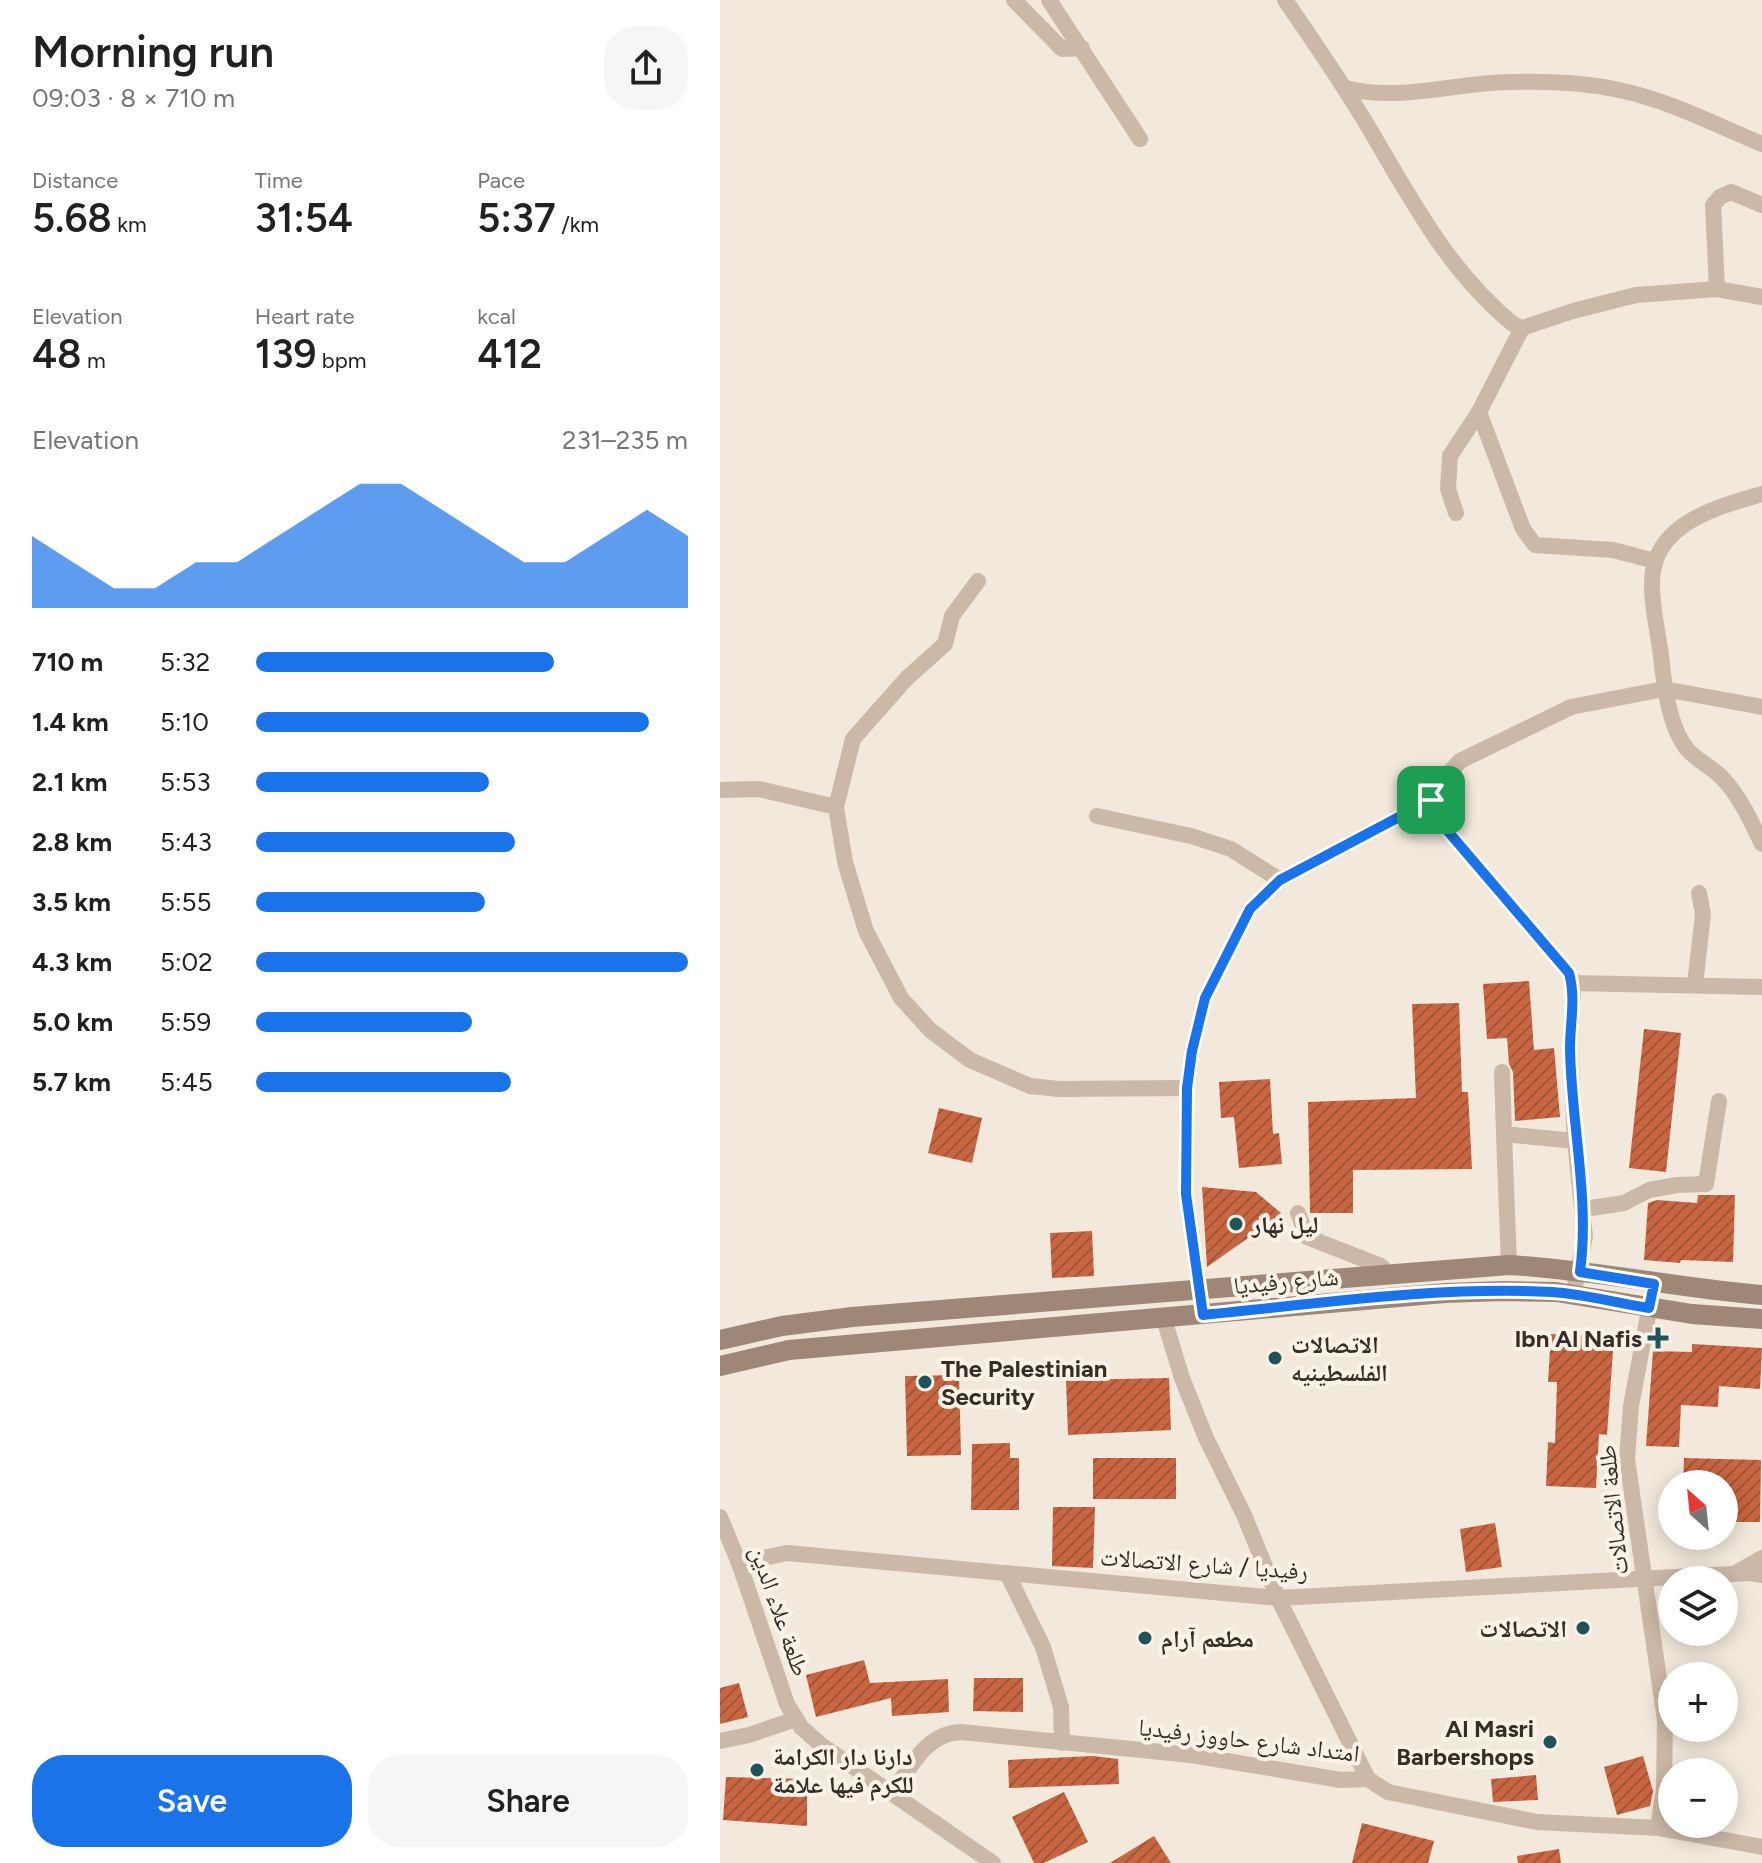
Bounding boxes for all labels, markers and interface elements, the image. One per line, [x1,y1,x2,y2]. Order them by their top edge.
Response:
text: Morning run [32,25,274,78]
button: share [604,26,688,110]
text: 09:03 · 8 × 710 m [32,82,235,114]
text: Distance [32,167,118,194]
text: Time [255,167,303,194]
text: Pace [477,167,525,194]
text: 5.68 [32,194,112,242]
text: 31:54 [255,194,353,242]
text: 5:37 [477,194,556,242]
text: km [112,211,147,238]
text: /km [556,211,599,238]
text: Elevation [32,303,122,330]
text: Heart rate [255,303,355,330]
text: kcal [477,303,516,330]
text: 48 [32,330,82,378]
text: 139 [255,330,316,378]
text: 412 [477,330,542,378]
text: m [82,347,106,374]
text: bpm [316,347,366,374]
text: Elevation [32,424,139,456]
text: 231–235 m [562,424,688,456]
text: 710 m [32,646,103,678]
text: 5:32 [160,646,210,678]
text: 1.4 km [32,706,109,738]
text: 5:10 [160,706,209,738]
text: 2.1 km [32,766,107,798]
text: 5:53 [160,766,211,798]
pin [1397,766,1465,834]
icon: arrive [1409,778,1453,822]
text: 2.8 km [32,826,112,858]
text: 5:43 [160,826,212,858]
text: 3.5 km [32,886,111,918]
text: 5:55 [160,886,211,918]
text: 4.3 km [32,946,112,978]
text: 5:02 [160,946,213,978]
text: 5.0 km [32,1006,113,1038]
text: 5:59 [160,1006,211,1038]
text: 5.7 km [32,1066,111,1098]
text: 5:45 [160,1066,213,1098]
place label: ليل نهار [1251,1210,1318,1239]
marker: ليل نهار [1227,1215,1245,1233]
street label: شارع رفيديا [1232,1262,1340,1301]
place label: Ibn Al Nafis [1514,1324,1642,1353]
marker: Ibn Al Nafis [1649,1329,1667,1347]
place label: الاتصالات الفلسطينيه [1291,1330,1388,1387]
marker: الاتصالات الفلسطينيه [1266,1349,1284,1367]
place label: The Palestinian Security [941,1354,1107,1411]
marker: The Palestinian Security [916,1373,934,1391]
street label: طلعة الاتصالات [1592,1444,1634,1576]
north arrow [1658,1470,1738,1550]
map controls [1658,1470,1738,1838]
street label: طلعة علاء الدين [744,1542,816,1680]
street label: رفيديا / شارع الاتصالات [1099,1542,1309,1587]
button: layers [1658,1566,1738,1646]
place label: الاتصالات [1479,1614,1567,1643]
marker: الاتصالات [1574,1619,1592,1637]
place label: مطعم آرام [1161,1624,1254,1656]
marker: مطعم آرام [1136,1629,1154,1647]
button: + [1658,1662,1738,1742]
street label: امتداد شارع حاووز رفيديا [1137,1712,1361,1769]
place label: Al Masri Barbershops [1396,1714,1534,1771]
marker: Al Masri Barbershops [1541,1733,1559,1751]
place label: دارنا دار الكرامة للكرم فيها علامة [773,1742,914,1802]
button: Save [32,1755,352,1847]
button: Share [368,1755,688,1847]
button: − [1658,1758,1738,1838]
marker: دارنا دار الكرامة للكرم فيها علامة [748,1761,766,1779]

